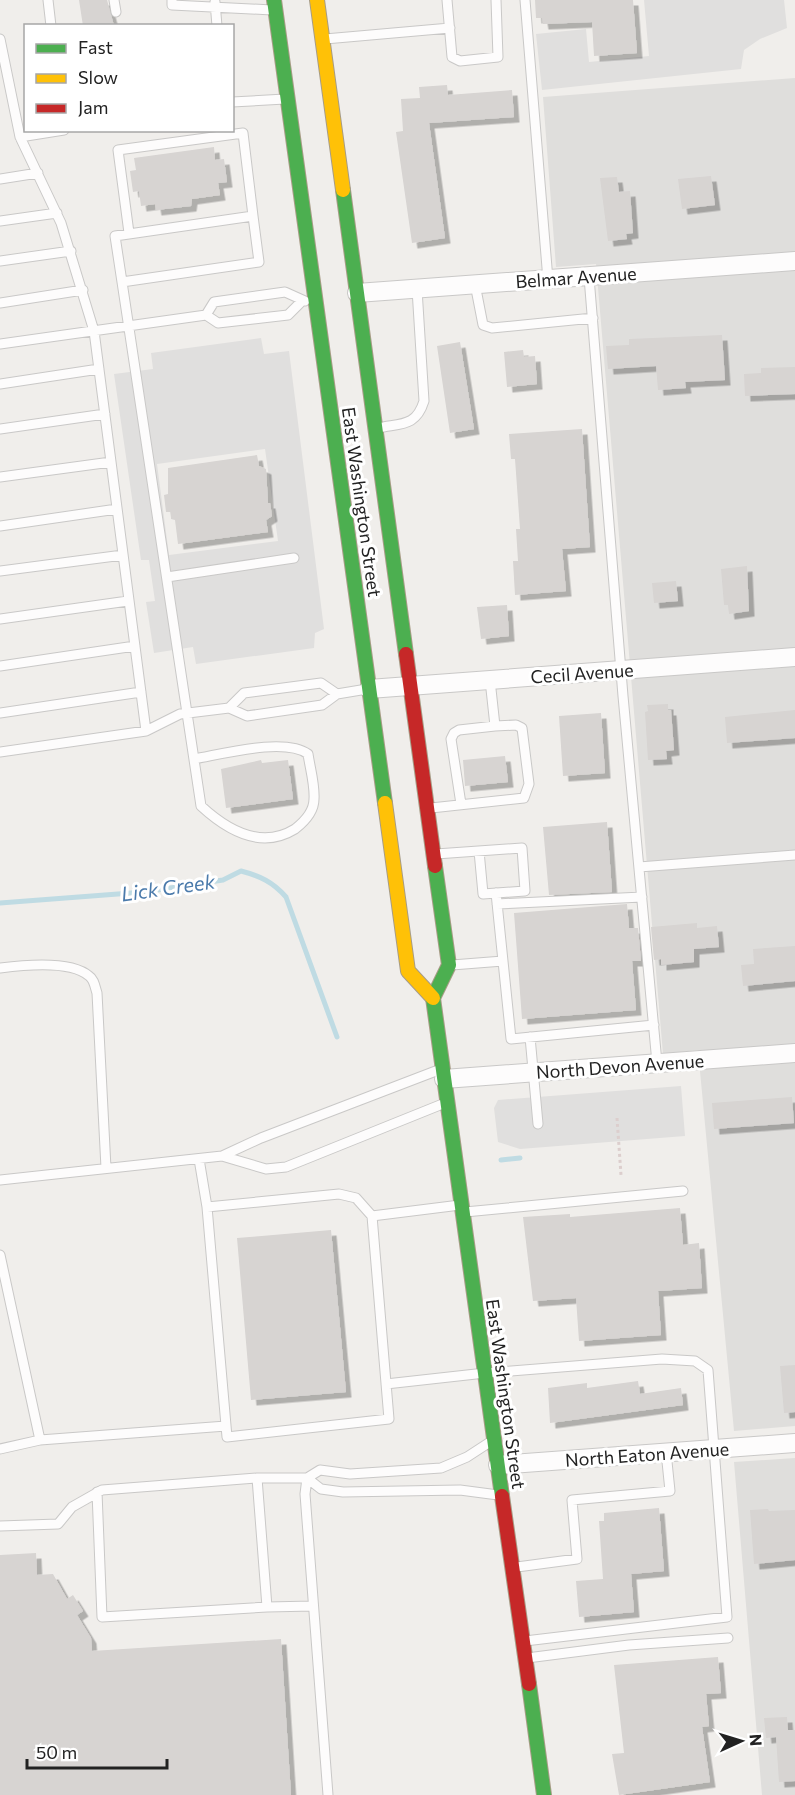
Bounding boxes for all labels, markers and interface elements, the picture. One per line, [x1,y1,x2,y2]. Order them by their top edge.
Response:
legend [24,24,234,132]
text: Fast [78,36,113,58]
text: Slow [78,66,118,88]
text: Jam [78,96,108,118]
street label: Belmar Avenue [515,262,637,292]
street label: East Washington Street [338,406,386,598]
street label: Cecil Avenue [530,658,634,688]
water label: Lick Creek [120,868,218,905]
street label: North Devon Avenue [535,1049,705,1083]
street label: East Washington Street [482,1298,530,1490]
street label: North Eaton Avenue [564,1437,730,1471]
north arrow [711,1711,771,1771]
scale bar [27,1732,166,1770]
text: N [747,1733,766,1747]
text: 50 m [36,1741,77,1763]

